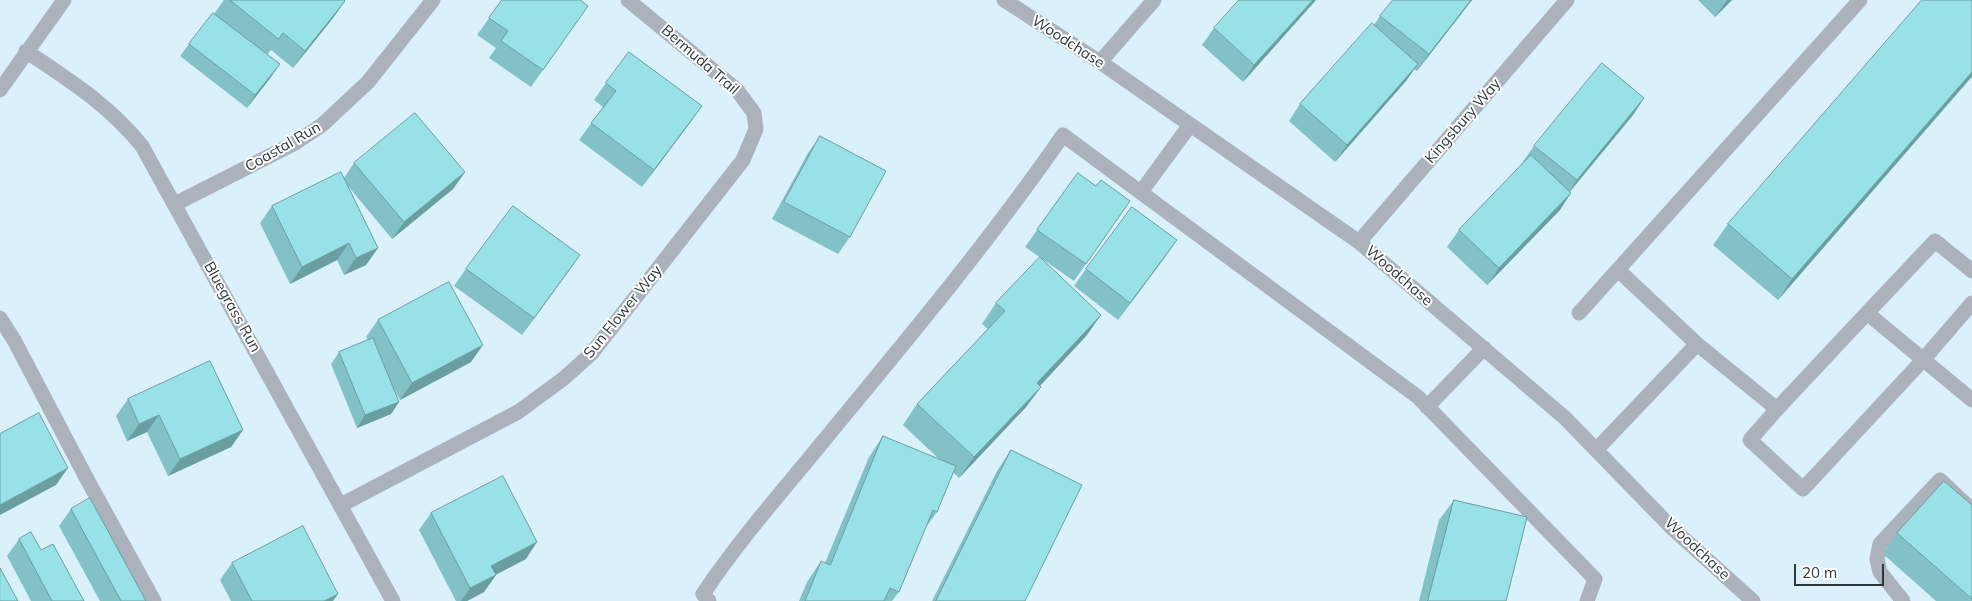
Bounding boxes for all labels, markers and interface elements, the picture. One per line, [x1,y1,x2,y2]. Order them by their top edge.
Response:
street label: Woodchase [1028,12,1108,72]
street label: Bermuda Trail [658,21,742,99]
street label: Kingsbury Way [1421,75,1505,167]
street label: Coastal Run [242,118,324,176]
street label: Woodchase [1362,242,1436,310]
street label: Bluegrass Run [200,259,264,355]
street label: Sun Flower Way [580,262,666,362]
street label: Woodchase [1661,514,1733,584]
scale bar [1797,554,1887,586]
text: 20 m [1802,563,1837,582]

